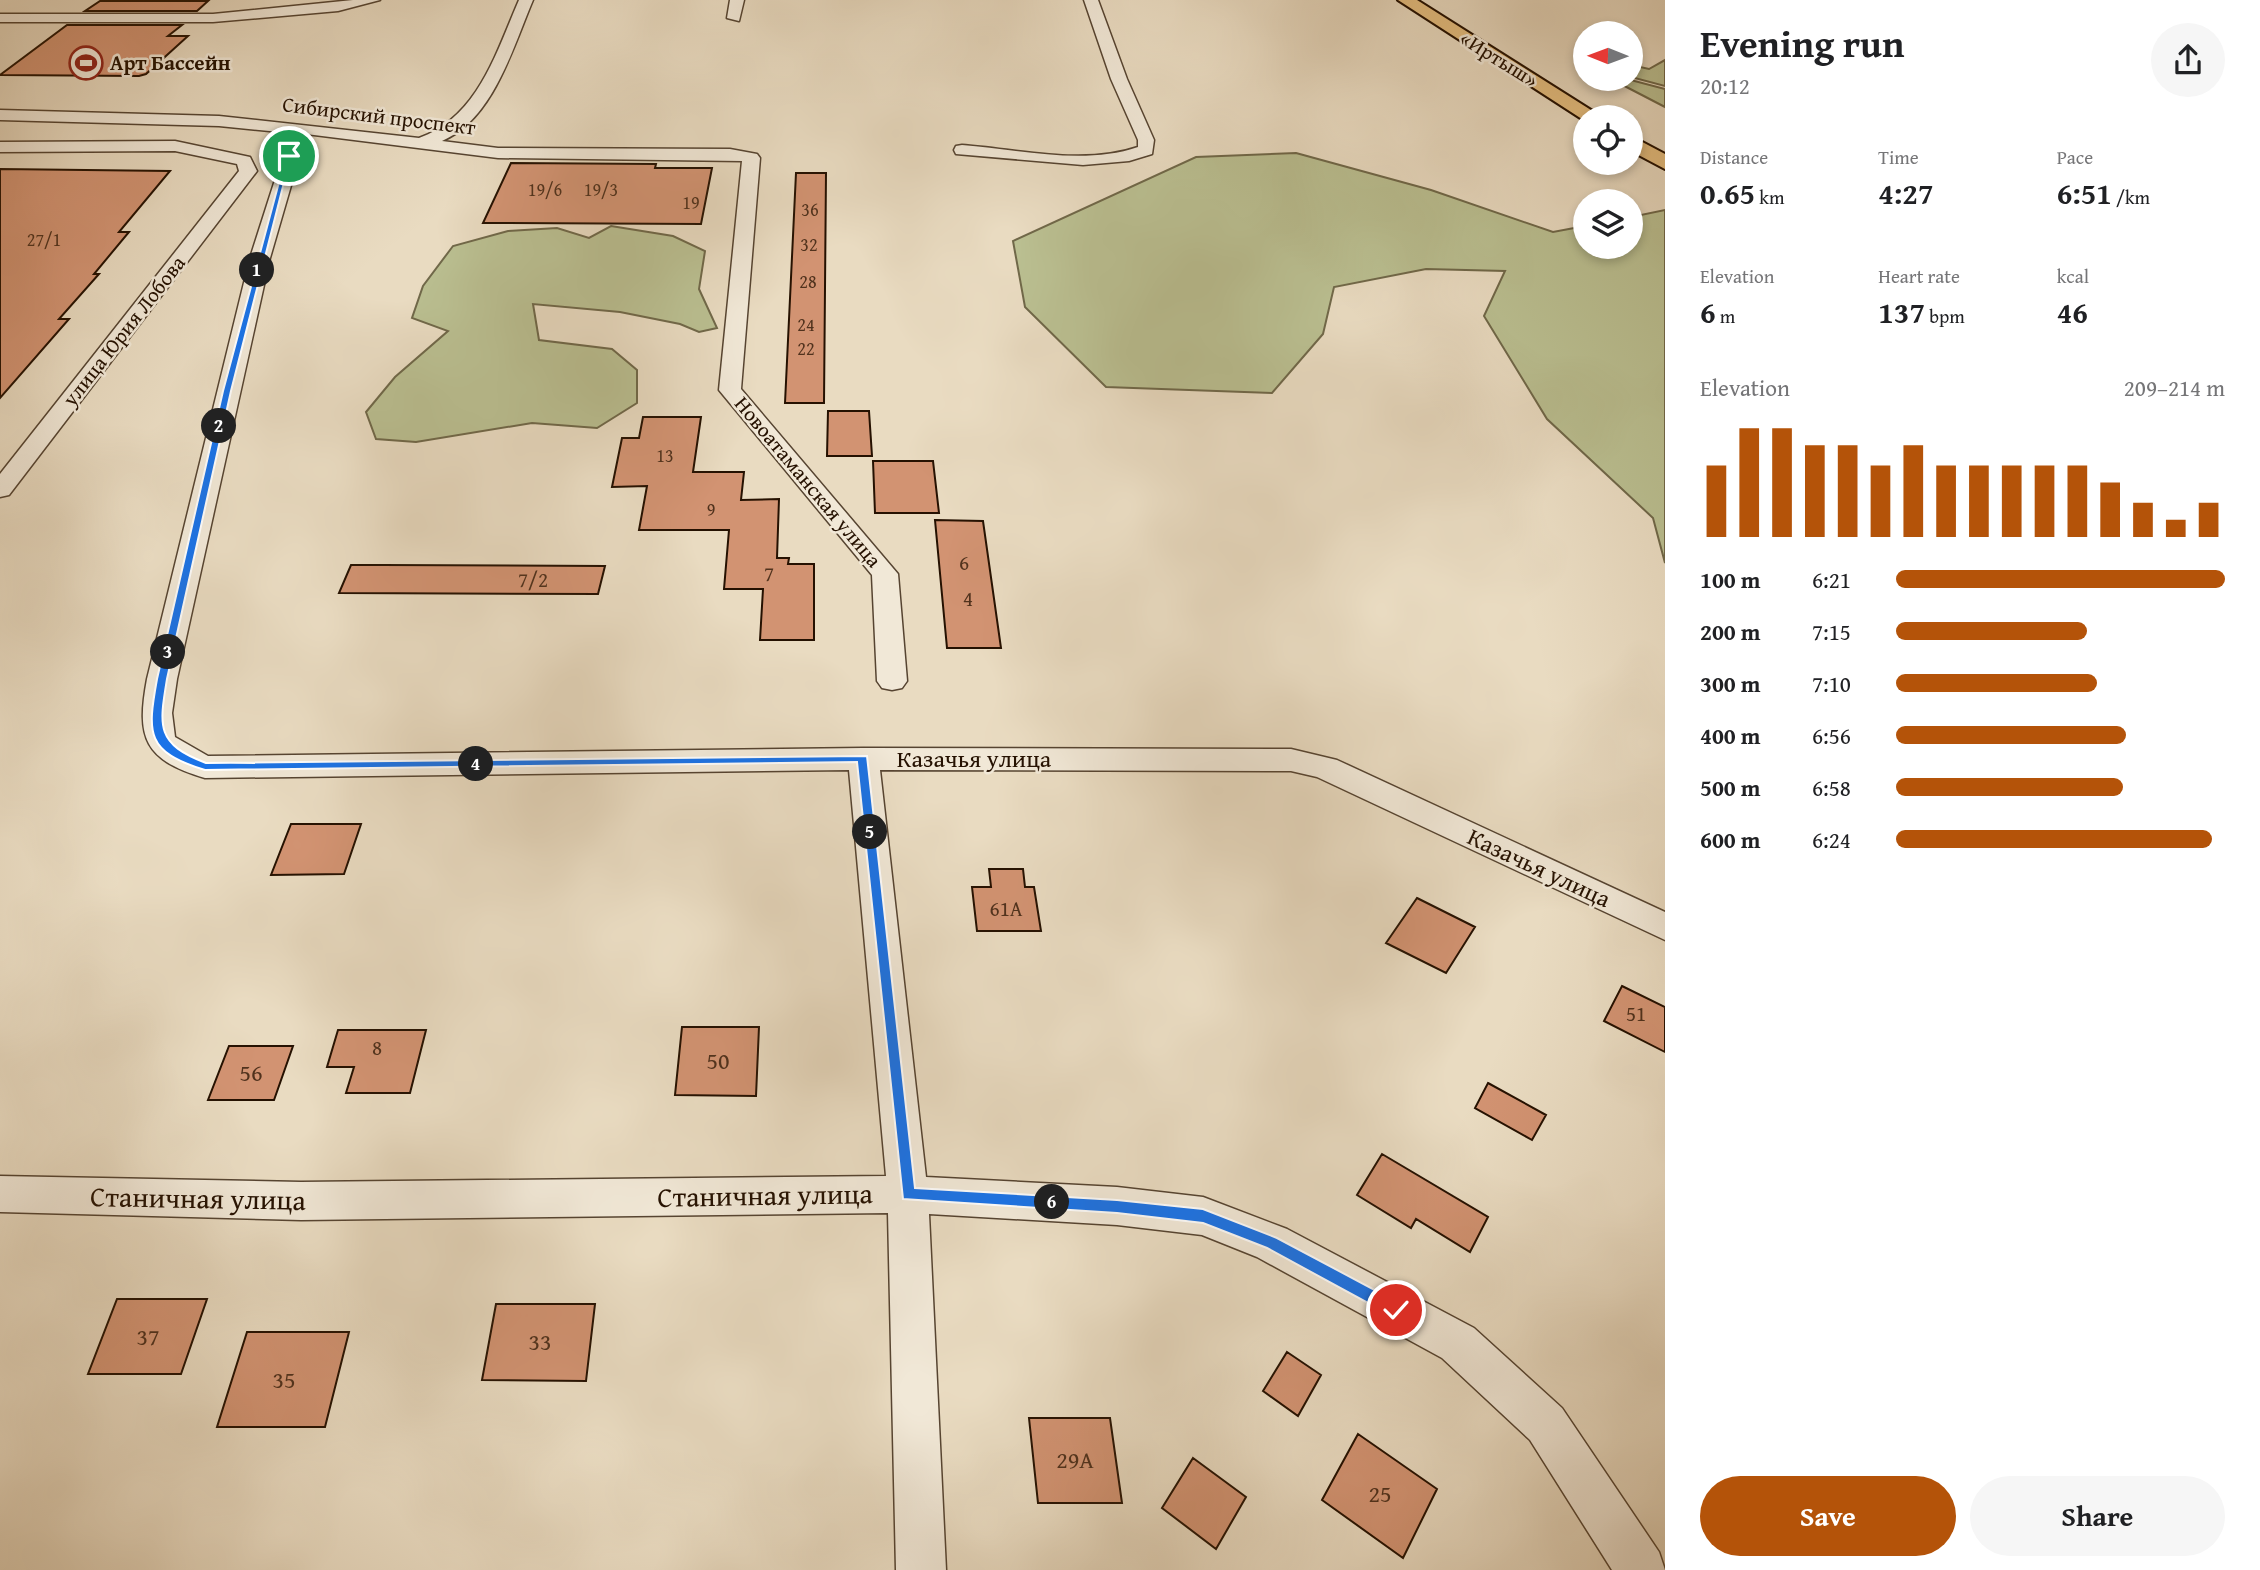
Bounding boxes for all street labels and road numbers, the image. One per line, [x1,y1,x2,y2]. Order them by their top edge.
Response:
street label: «Иртыш» [1454,22,1544,95]
street label: Сибирский проспект [281,88,477,143]
street label: улица Юрия Лобова [54,249,192,414]
street label: Новоатаманская улица [727,389,889,574]
street label: Казачья улица [897,741,1052,776]
street label: Казачья улица [1462,819,1617,916]
street label: Станичная улица [657,1172,874,1217]
street label: Станичная улица [90,1175,307,1220]

